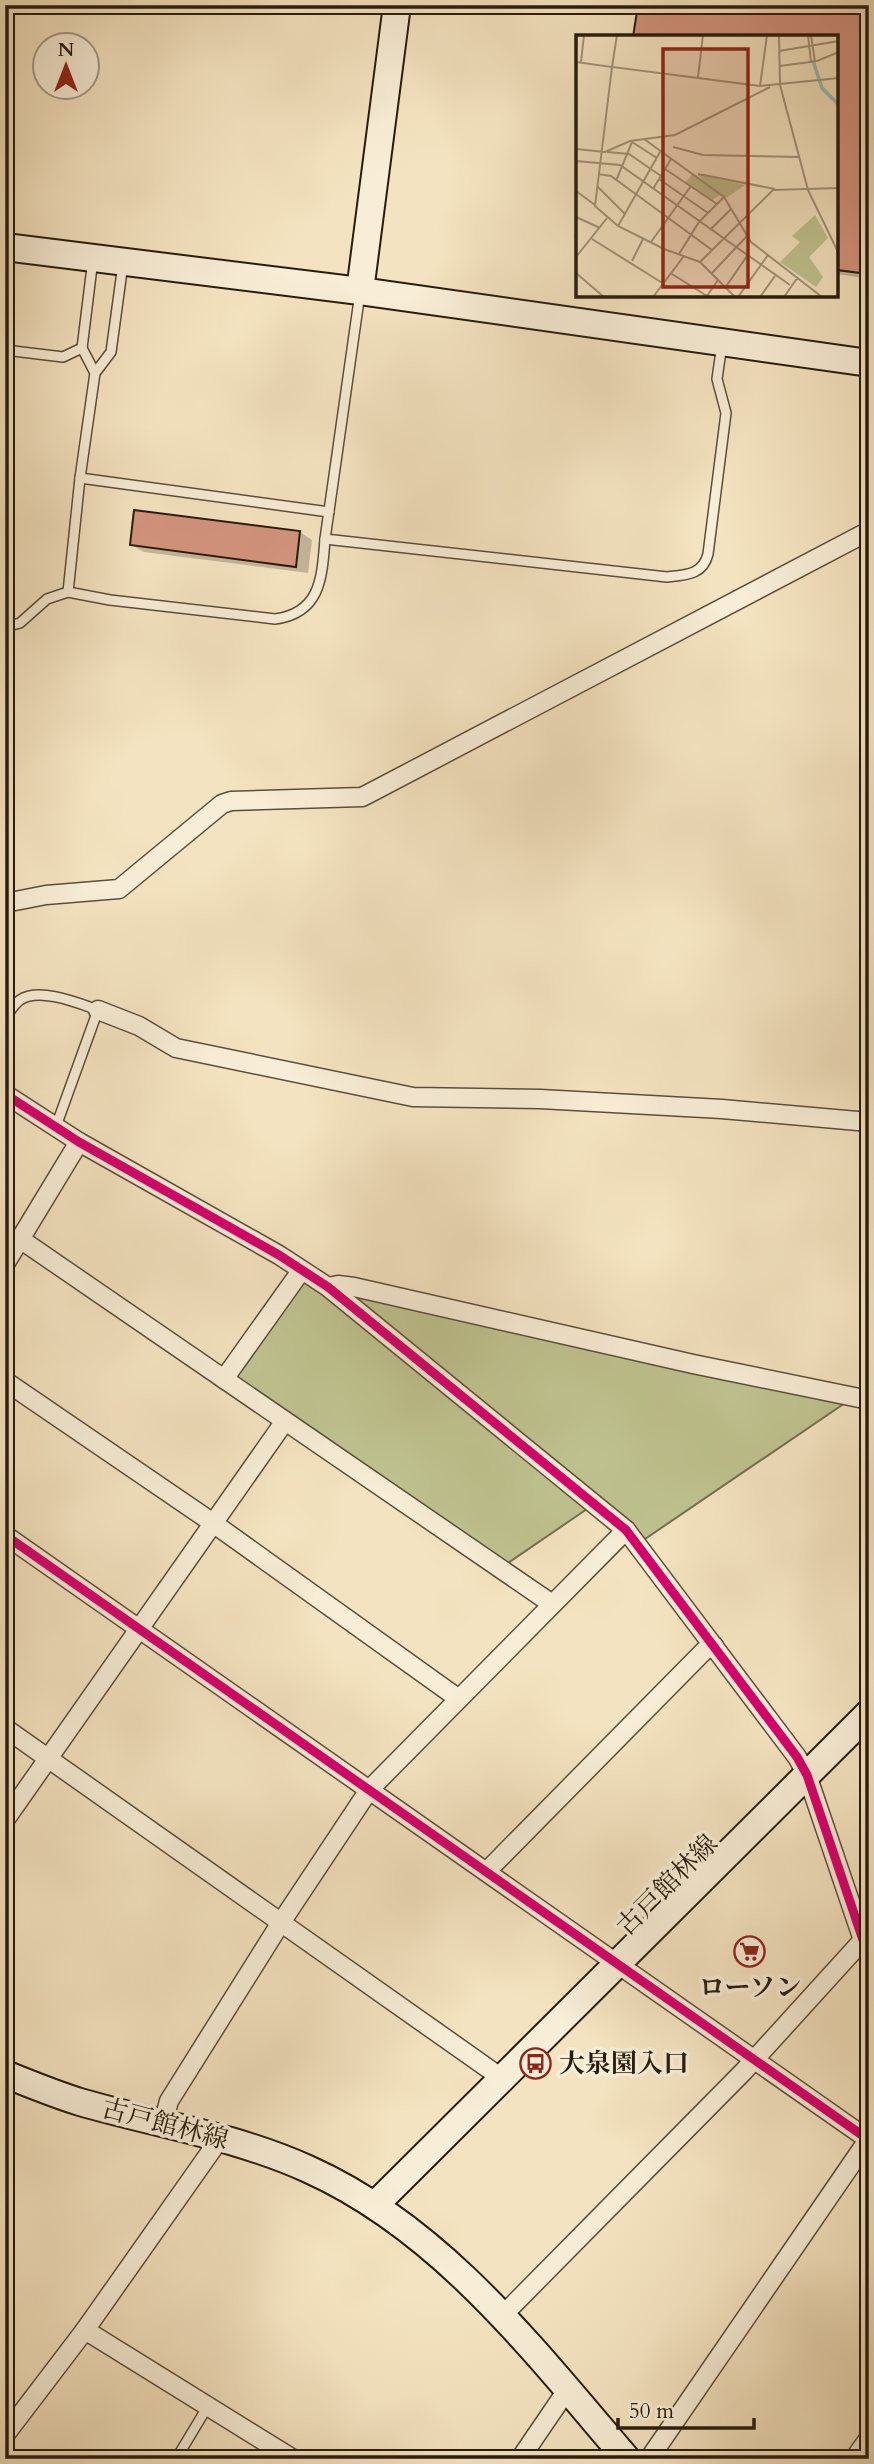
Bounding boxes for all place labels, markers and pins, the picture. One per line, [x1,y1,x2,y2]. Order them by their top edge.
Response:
supermarket icon: ローソン [733,1935,767,1969]
place label: ローソン [699,1970,801,2005]
bus stop icon: 大泉園入口 [519,2046,553,2080]
place label: 大泉園入口 [559,2046,689,2081]

